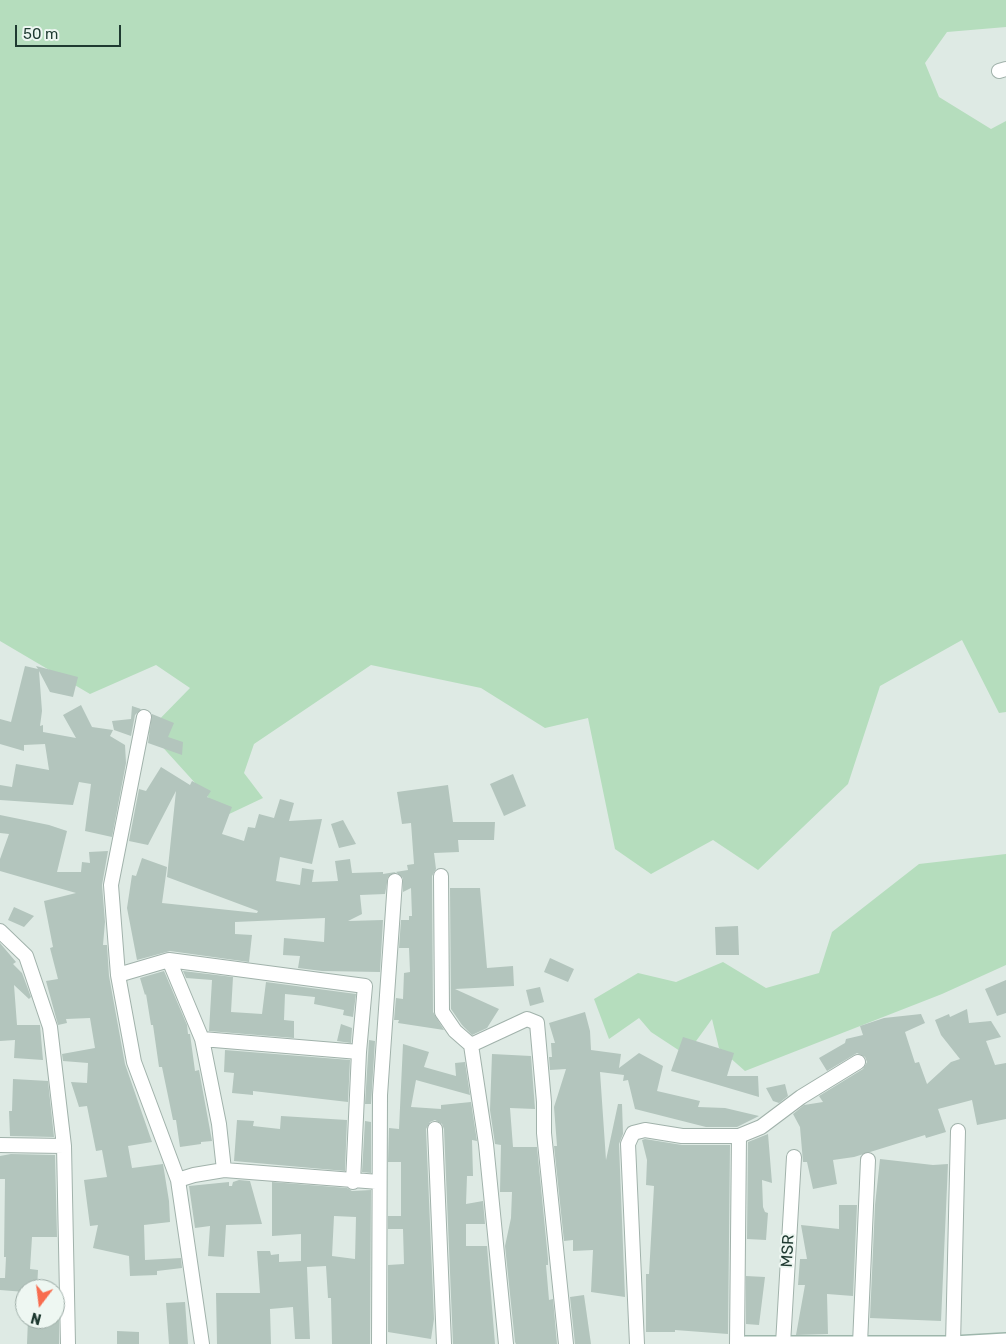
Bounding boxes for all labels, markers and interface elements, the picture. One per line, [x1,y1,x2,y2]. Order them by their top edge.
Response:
scale bar [18,15,124,47]
text: 50 m [23,25,58,43]
street label: MSR [778,1234,798,1268]
north arrow [15,1279,65,1329]
text: N [29,1308,43,1328]

